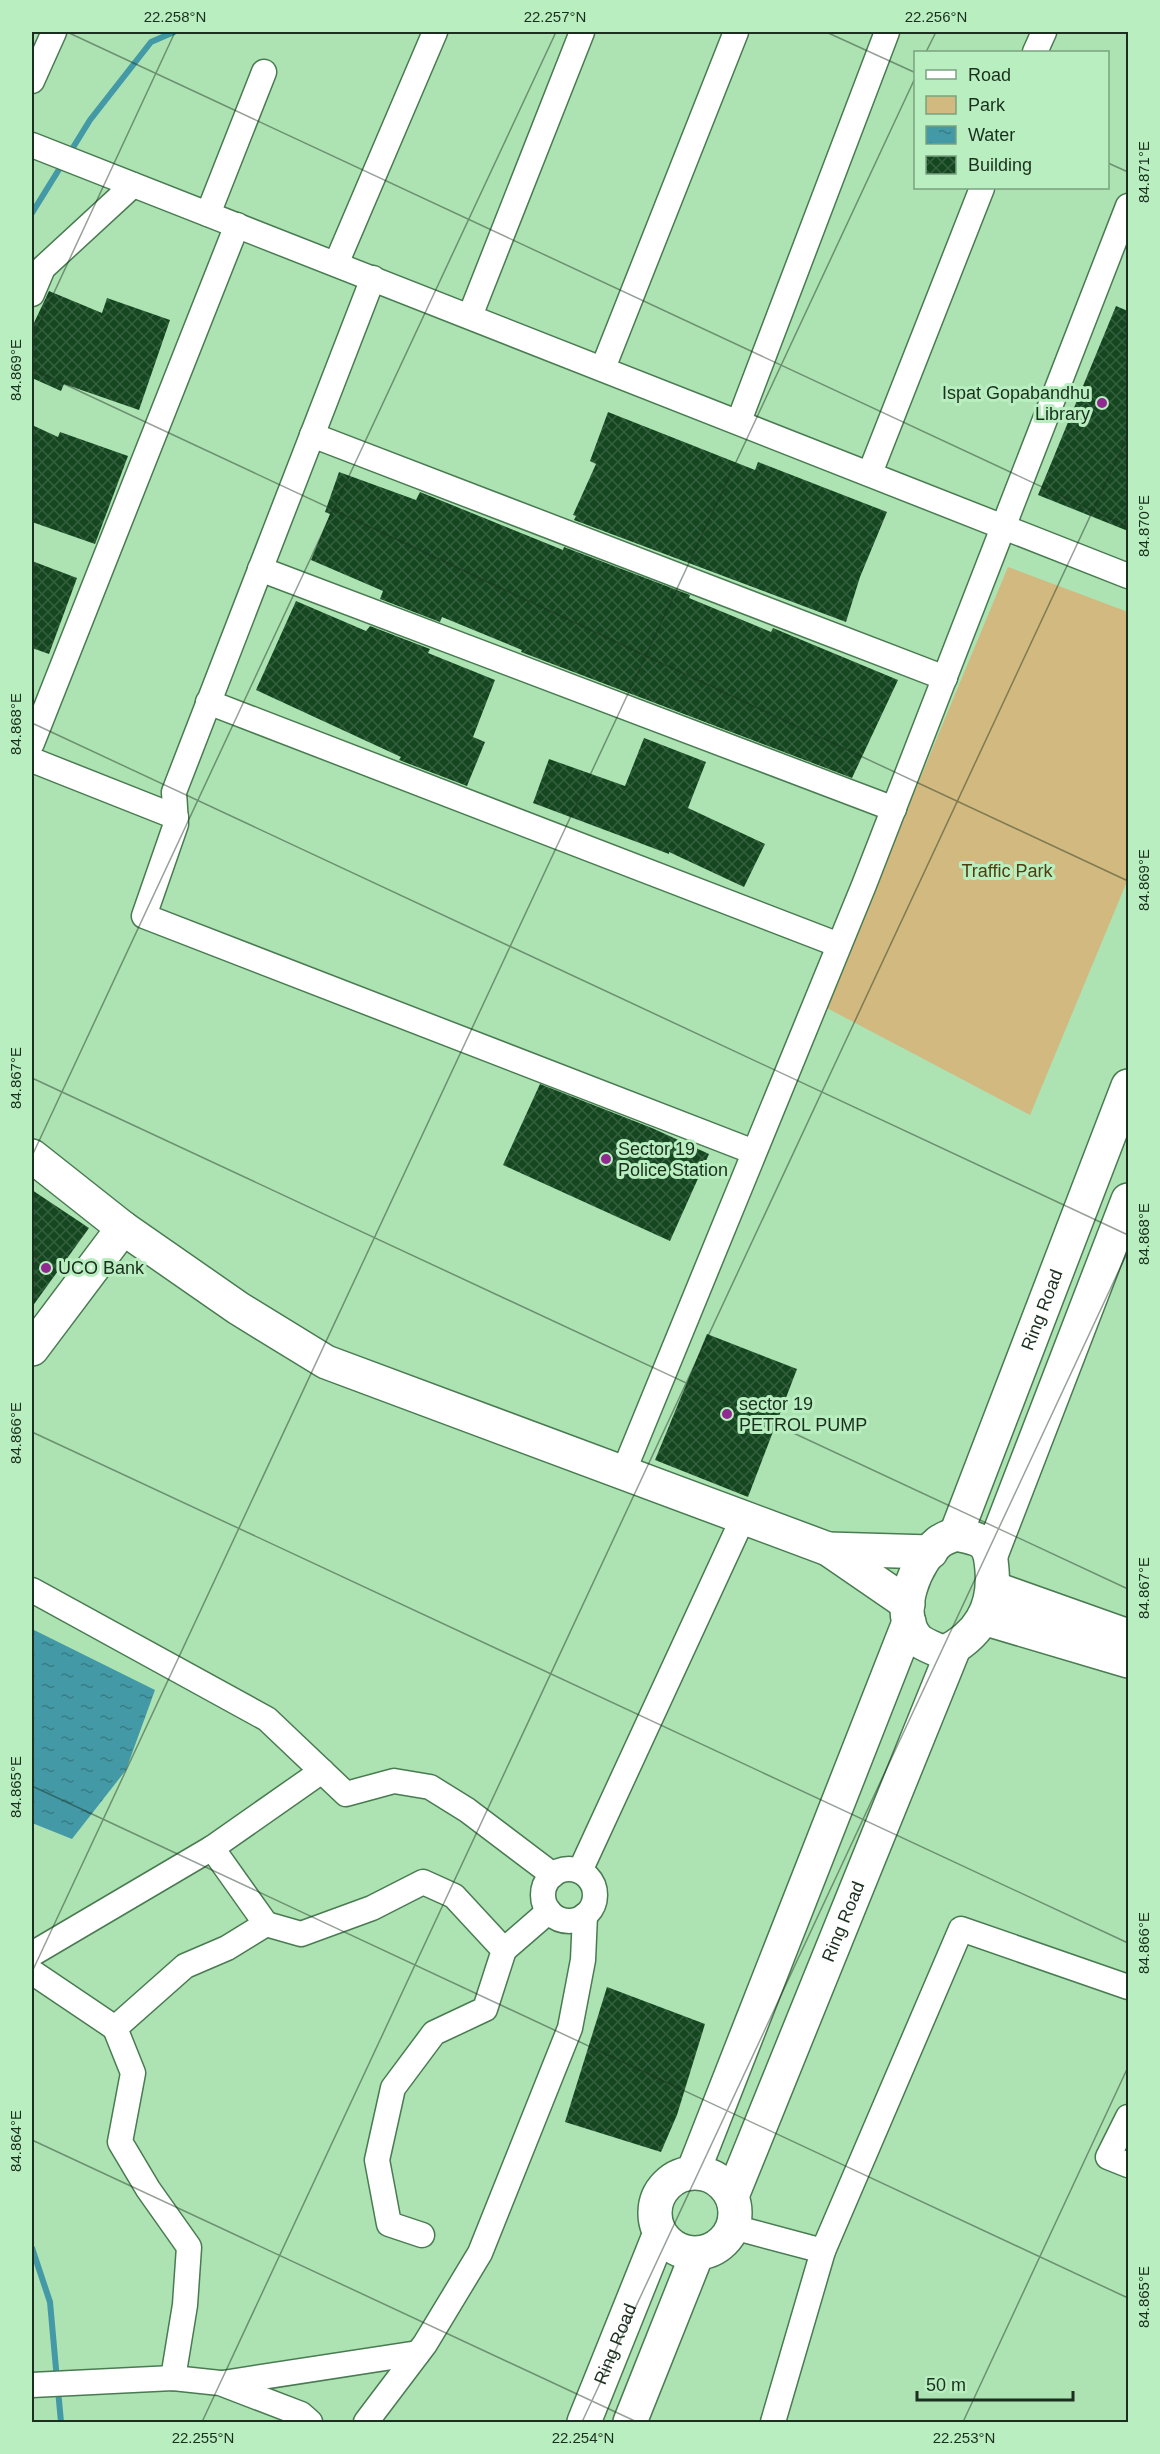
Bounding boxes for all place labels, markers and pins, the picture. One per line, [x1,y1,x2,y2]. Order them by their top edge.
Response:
place label: Ispat Gopabandhu Library [942,383,1090,424]
marker: Ispat Gopabandhu Library [1095,396,1109,410]
place label: Sector 19 Police Station [618,1139,728,1180]
marker: Sector 19 Police Station [599,1152,613,1166]
place label: UCO Bank [58,1258,145,1278]
marker: UCO Bank [39,1261,53,1275]
place label: sector 19 PETROL PUMP [739,1394,867,1435]
marker: sector 19 PETROL PUMP [720,1407,734,1421]

